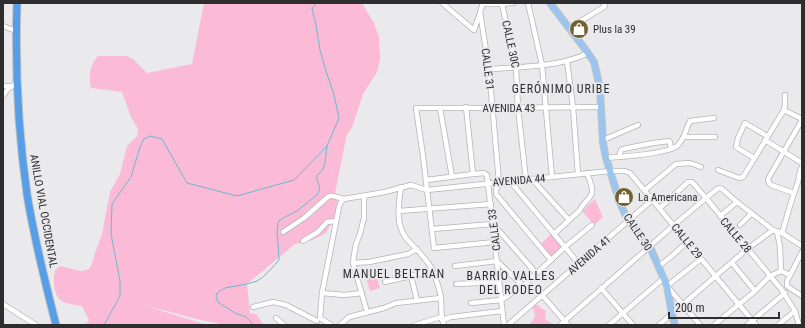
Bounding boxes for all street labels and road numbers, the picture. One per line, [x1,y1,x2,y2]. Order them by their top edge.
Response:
street label: CALLE 30C [499,19,522,69]
street label: CALLE 31 [478,47,497,91]
street label: AVENIDA 43 [483,102,535,115]
street label: ANILLO VIAL OCCIDENTAL [27,153,60,269]
street label: AVENIDA 44 [492,172,547,189]
street label: CALLE 33 [485,208,504,252]
street label: CALLE 30 [620,211,655,253]
street label: CALLE 28 [717,215,754,256]
street label: CALLE 29 [668,221,705,262]
street label: AVENIDA 41 [565,233,614,278]

